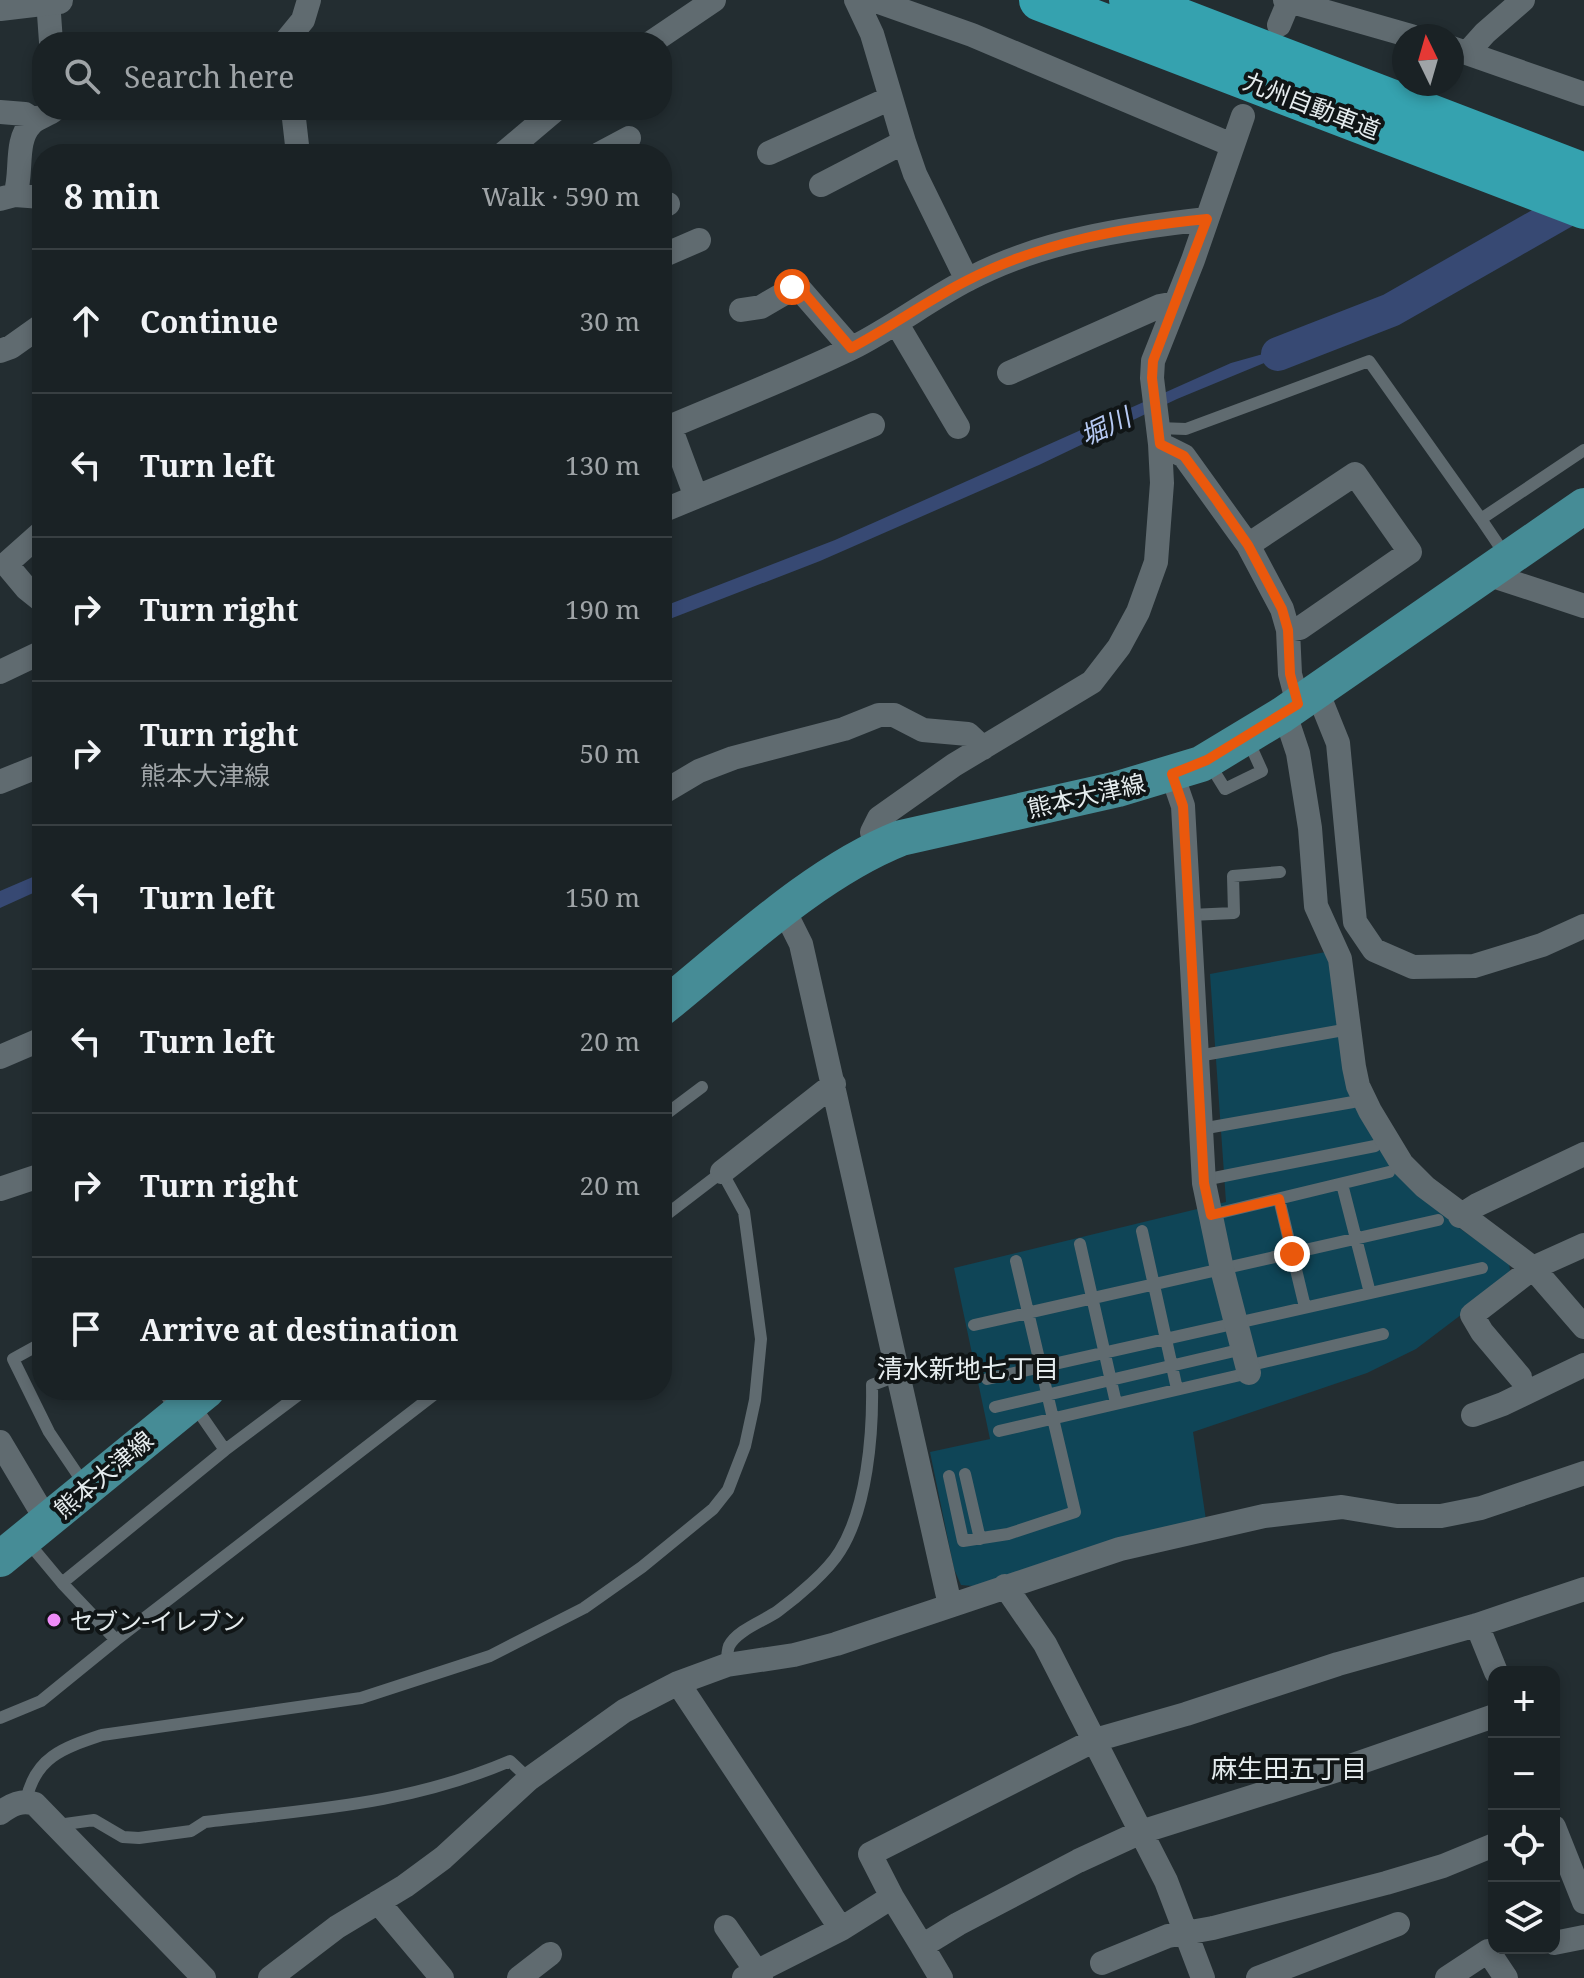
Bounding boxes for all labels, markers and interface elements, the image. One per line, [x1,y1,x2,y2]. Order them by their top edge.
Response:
north arrow [1392,24,1464,96]
search box [32,32,672,120]
icon: search [60,54,104,98]
text: Search here [124,56,294,97]
street label: 九州自動車道 [1239,64,1385,146]
text: 8 min [64,173,160,219]
text: Walk · 590 m [482,178,640,214]
route start [774,269,810,305]
icon: ahead [64,299,108,343]
text: Continue [140,301,278,342]
text: 30 m [580,303,640,339]
water label: 堀川 [1074,397,1139,453]
icon: left [64,443,108,487]
text: Turn left [140,445,275,486]
text: 130 m [565,447,640,483]
icon: right [64,587,108,631]
text: Turn right [140,589,298,630]
text: 190 m [565,591,640,627]
text: Turn right [140,714,298,755]
icon: right [64,731,108,775]
text: 50 m [580,735,640,771]
text: 熊本大津線 [140,757,270,793]
street label: 熊本大津線 [1024,765,1148,825]
icon: left [64,875,108,919]
text: Turn left [140,877,275,918]
text: 150 m [565,879,640,915]
icon: left [64,1019,108,1063]
text: Turn left [140,1021,275,1062]
text: 20 m [580,1023,640,1059]
icon: right [64,1163,108,1207]
text: Turn right [140,1165,298,1206]
text: 20 m [580,1167,640,1203]
route end [1274,1236,1310,1272]
icon: arrive [64,1307,108,1351]
text: Arrive at destination [140,1309,459,1350]
district label: 清水新地七丁目 [877,1350,1059,1386]
street label: 熊本大津線 [46,1423,160,1525]
place label: セブン-イレブン [70,1604,245,1637]
marker: セブン-イレブン [45,1611,63,1629]
map controls [1488,1666,1560,1954]
button: + [1488,1666,1560,1738]
button: − [1488,1738,1560,1810]
district label: 麻生田五丁目 [1211,1750,1367,1786]
button: locate [1488,1810,1560,1882]
button: layers [1488,1882,1560,1954]

